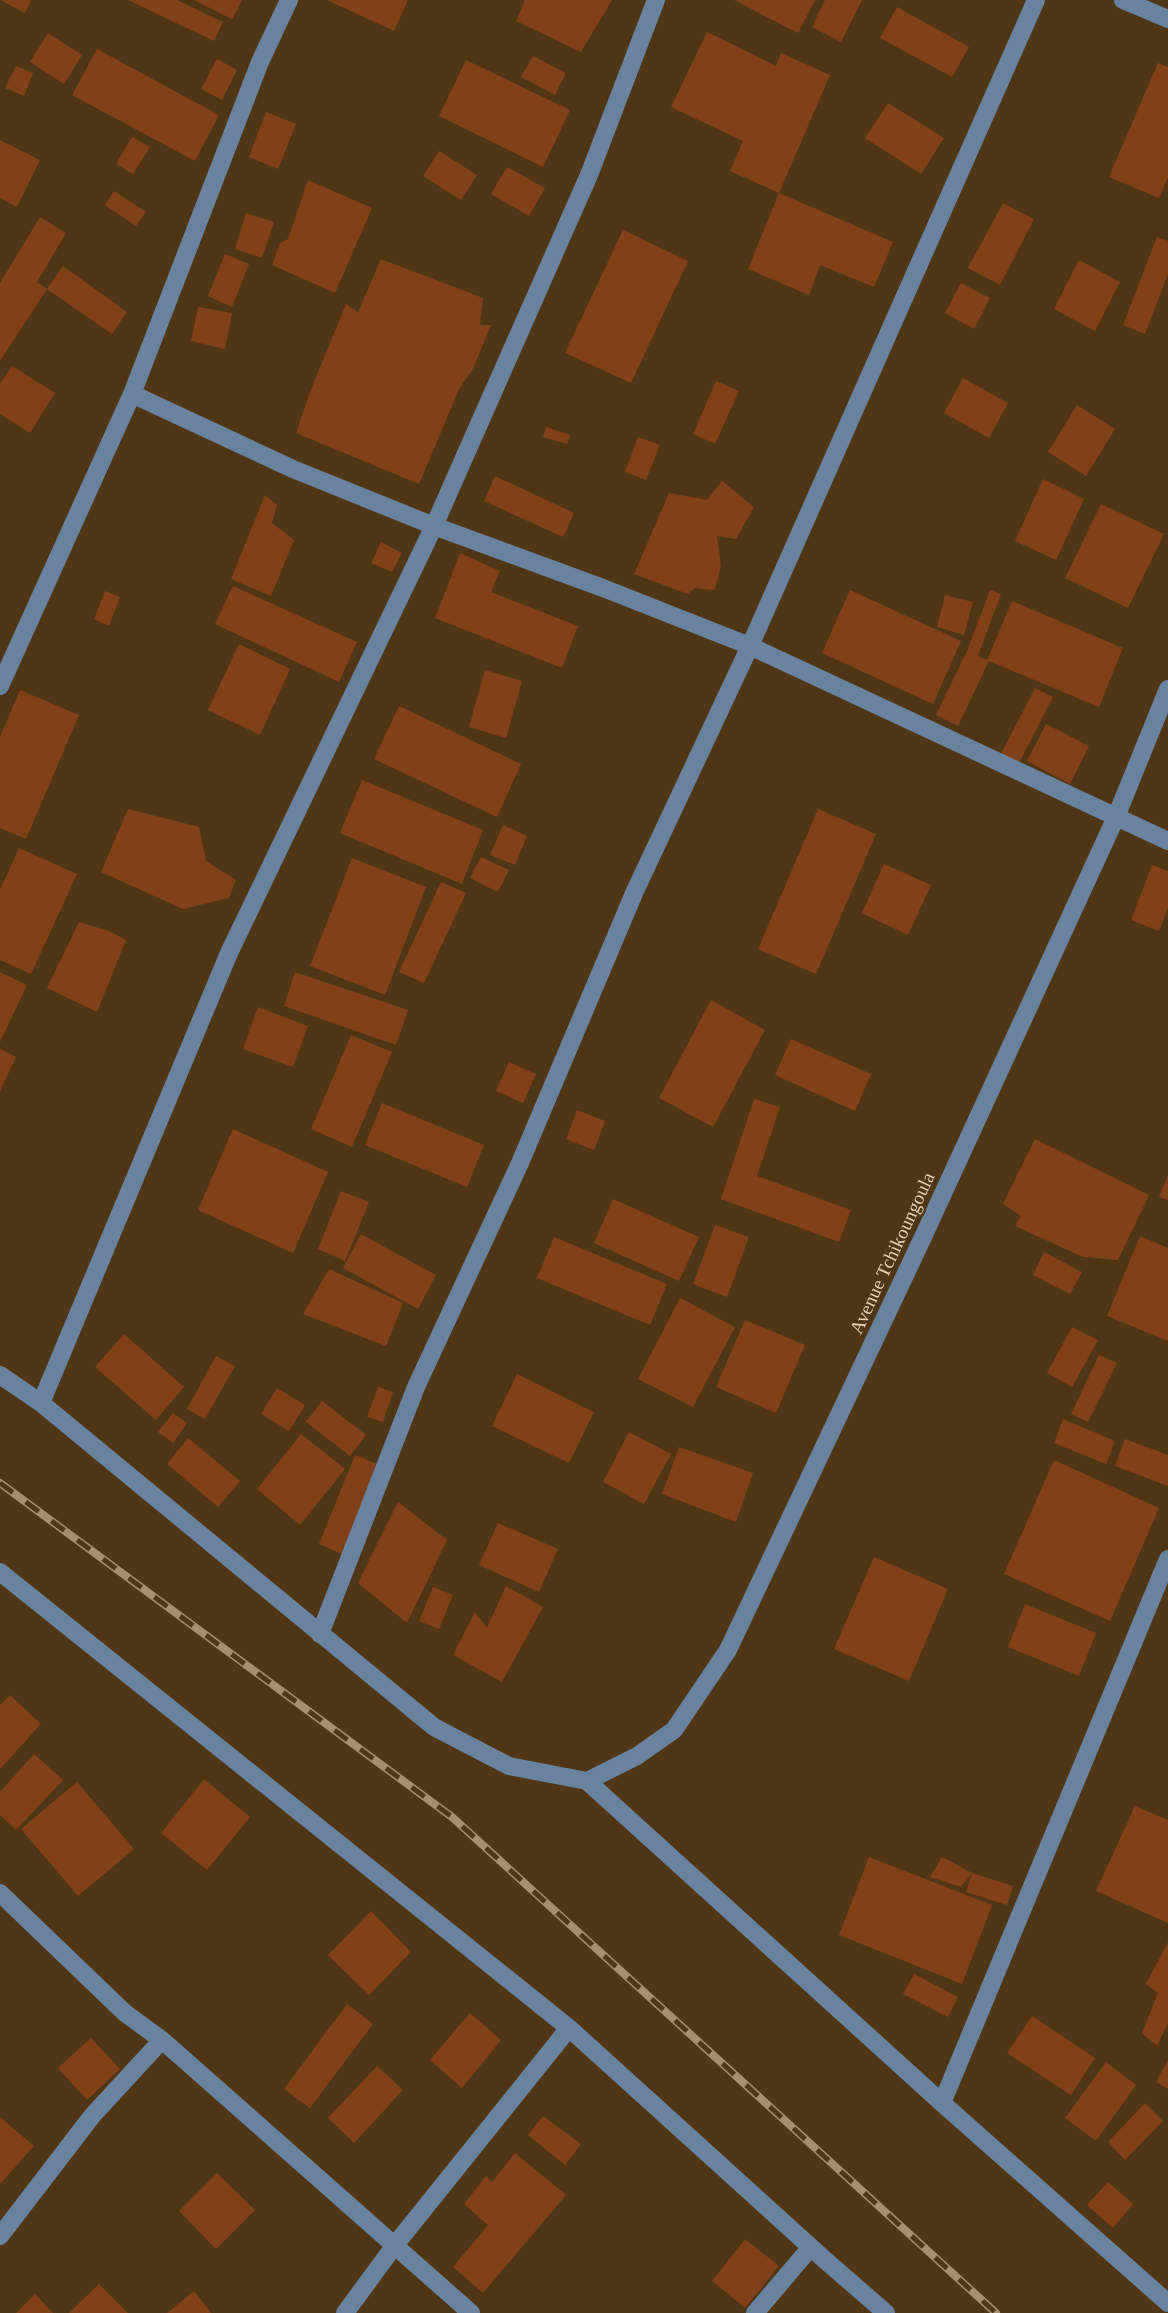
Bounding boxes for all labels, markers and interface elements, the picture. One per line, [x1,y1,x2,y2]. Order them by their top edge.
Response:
street label: Avenue Tchikoungoula [845,1168,939,1337]

